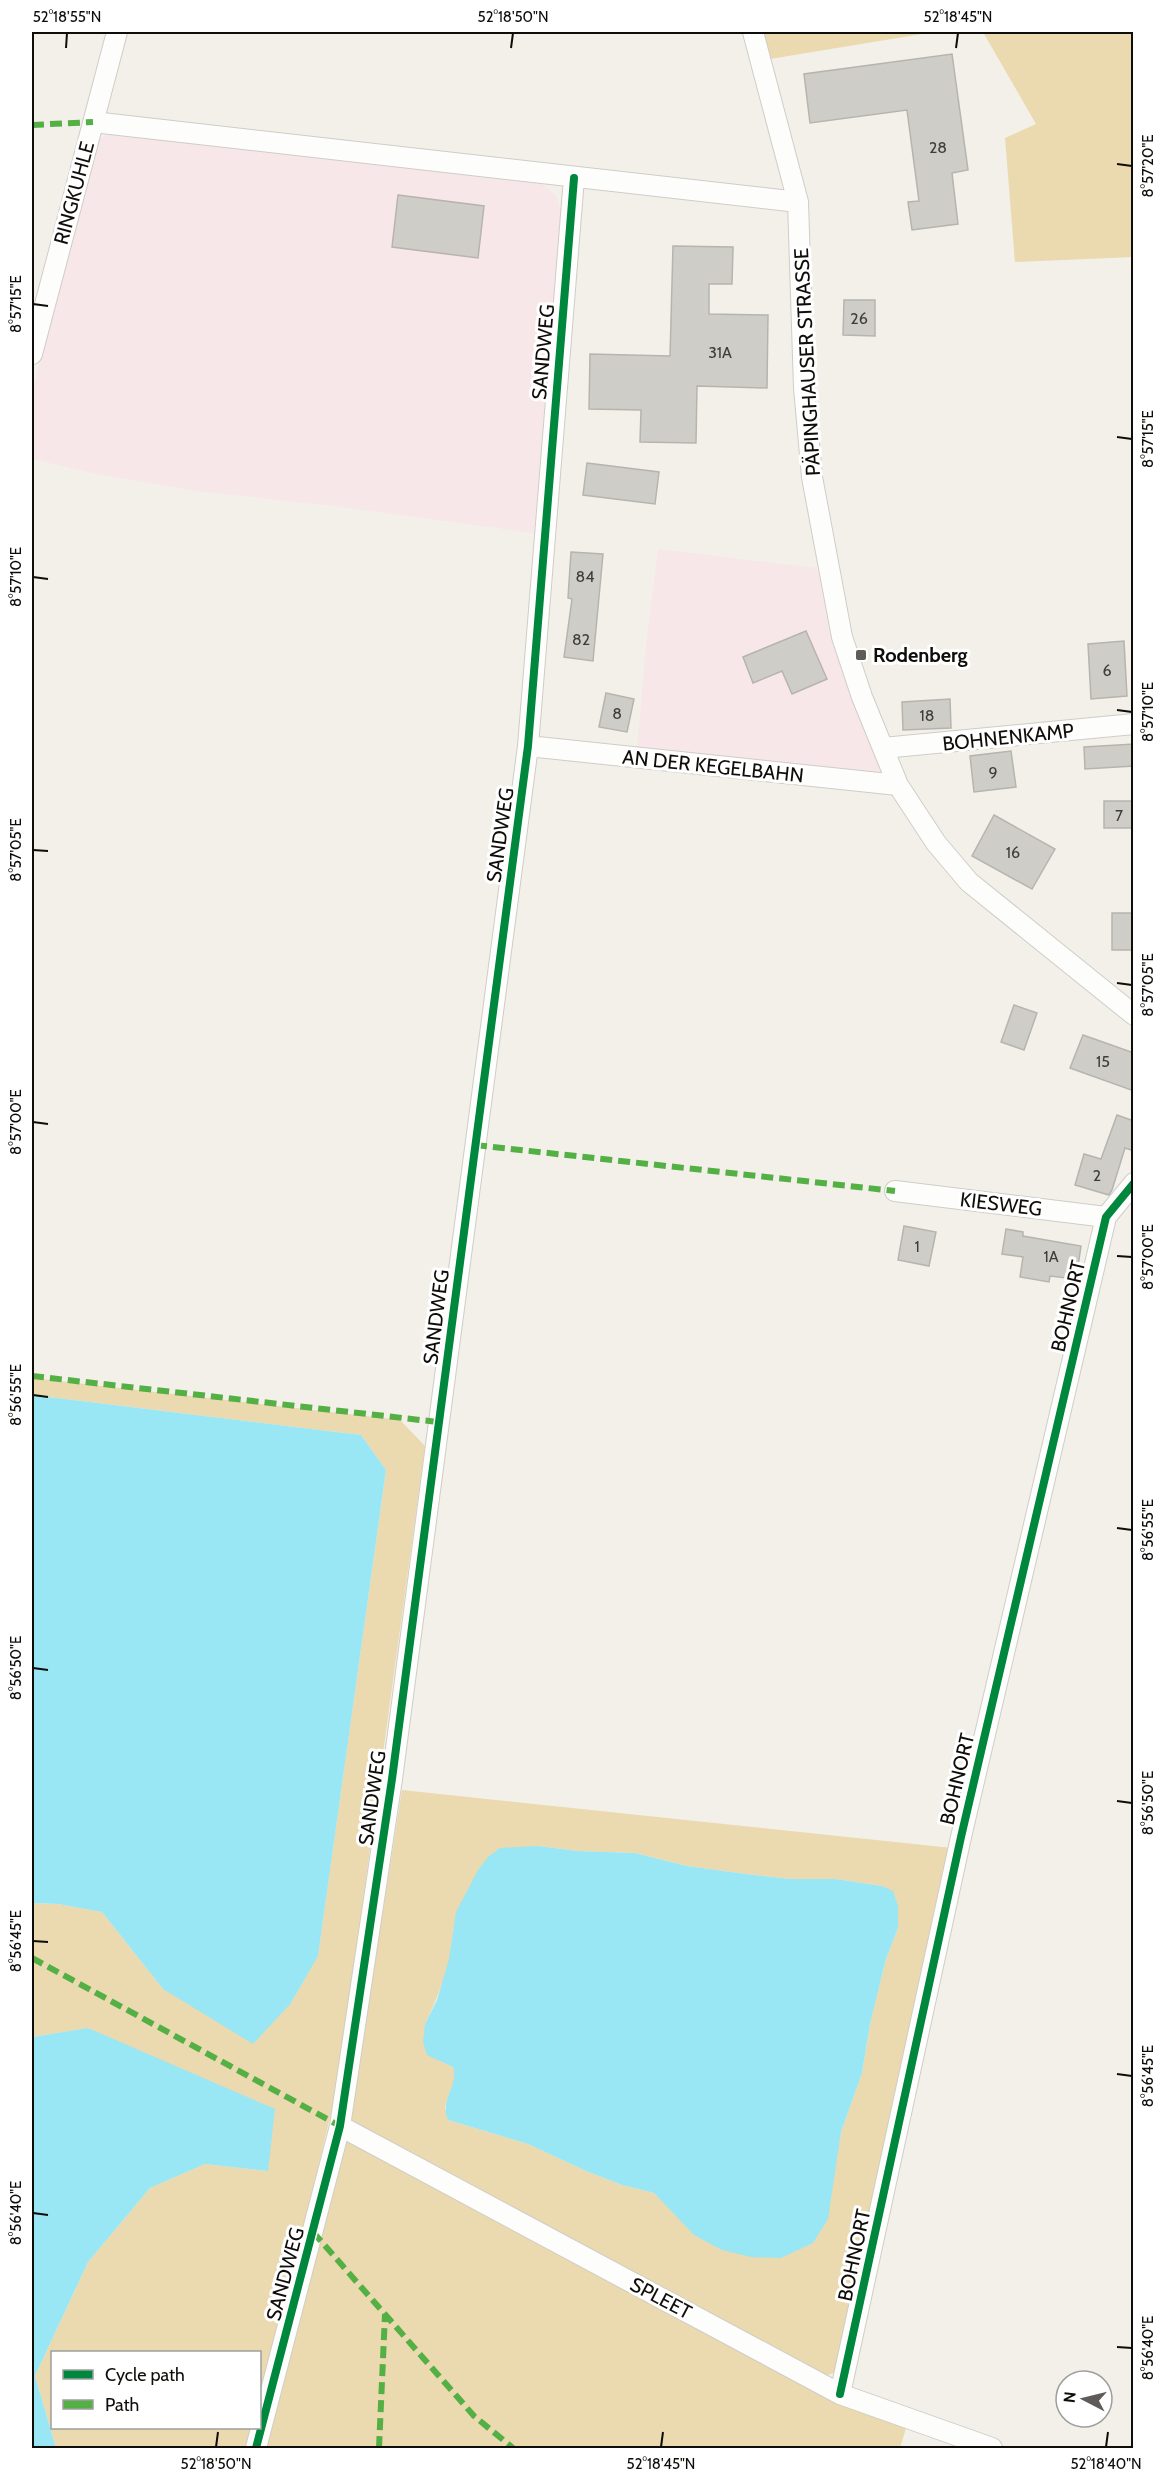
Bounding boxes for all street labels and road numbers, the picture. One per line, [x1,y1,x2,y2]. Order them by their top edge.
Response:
street label: RINGKUHLE [49,139,99,247]
street label: PÄPINGHAUSER STRASSE [789,247,825,477]
street label: SANDWEG [527,303,559,401]
street label: BOHNENKAMP [941,718,1075,756]
street label: AN DER KEGELBAHN [621,745,805,787]
street label: SANDWEG [481,786,519,884]
street label: KIESWEG [959,1187,1043,1221]
street label: BOHNORT [1046,1257,1090,1354]
street label: SANDWEG [418,1268,454,1366]
street label: BOHNORT [935,1730,979,1827]
street label: SANDWEG [353,1749,391,1847]
street label: BOHNORT [833,2206,876,2303]
street label: SANDWEG [261,2225,309,2323]
street label: SPLEET [626,2272,696,2324]

